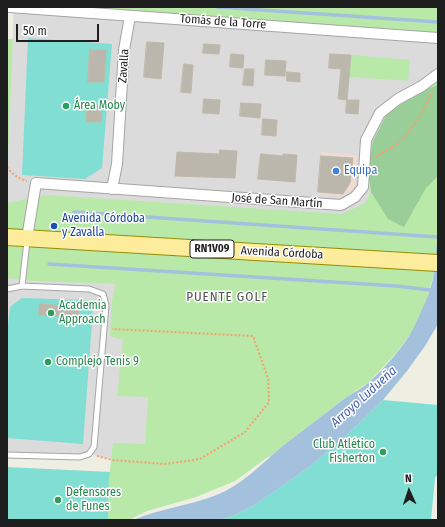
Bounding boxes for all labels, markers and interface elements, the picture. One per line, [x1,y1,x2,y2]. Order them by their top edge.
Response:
street label: Tomás de la Torre [179,12,267,32]
scale bar [18,16,101,42]
text: 50 m [23,24,47,38]
street label: Zavalla [116,48,132,84]
place label: Área Moby [74,99,125,113]
marker: Área Moby [61,101,71,111]
place label: Equipa [344,164,377,178]
marker: Equipa [331,166,341,176]
street label: José de San Martín [231,191,323,211]
place label: Avenida Córdoba y Zavalla [62,212,145,240]
marker: Avenida Córdoba y Zavalla [49,221,59,231]
road number: RN1V09 [190,240,234,258]
street label: Avenida Córdoba [240,244,324,262]
district label: PUENTE GOLF [186,289,268,305]
place label: Academia Approach [59,299,107,327]
marker: Academia Approach [46,308,56,318]
place label: Complejo Tenis 9 [56,355,139,369]
marker: Complejo Tenis 9 [43,357,53,367]
water label: Arroyo Ludueña [328,363,400,431]
place label: Club Atlético Fisherton [313,438,375,466]
marker: Club Atlético Fisherton [378,447,388,457]
north arrow [389,471,429,511]
text: N [405,472,412,485]
place label: Defensores de Funes [66,486,121,514]
marker: Defensores de Funes [53,495,63,505]

